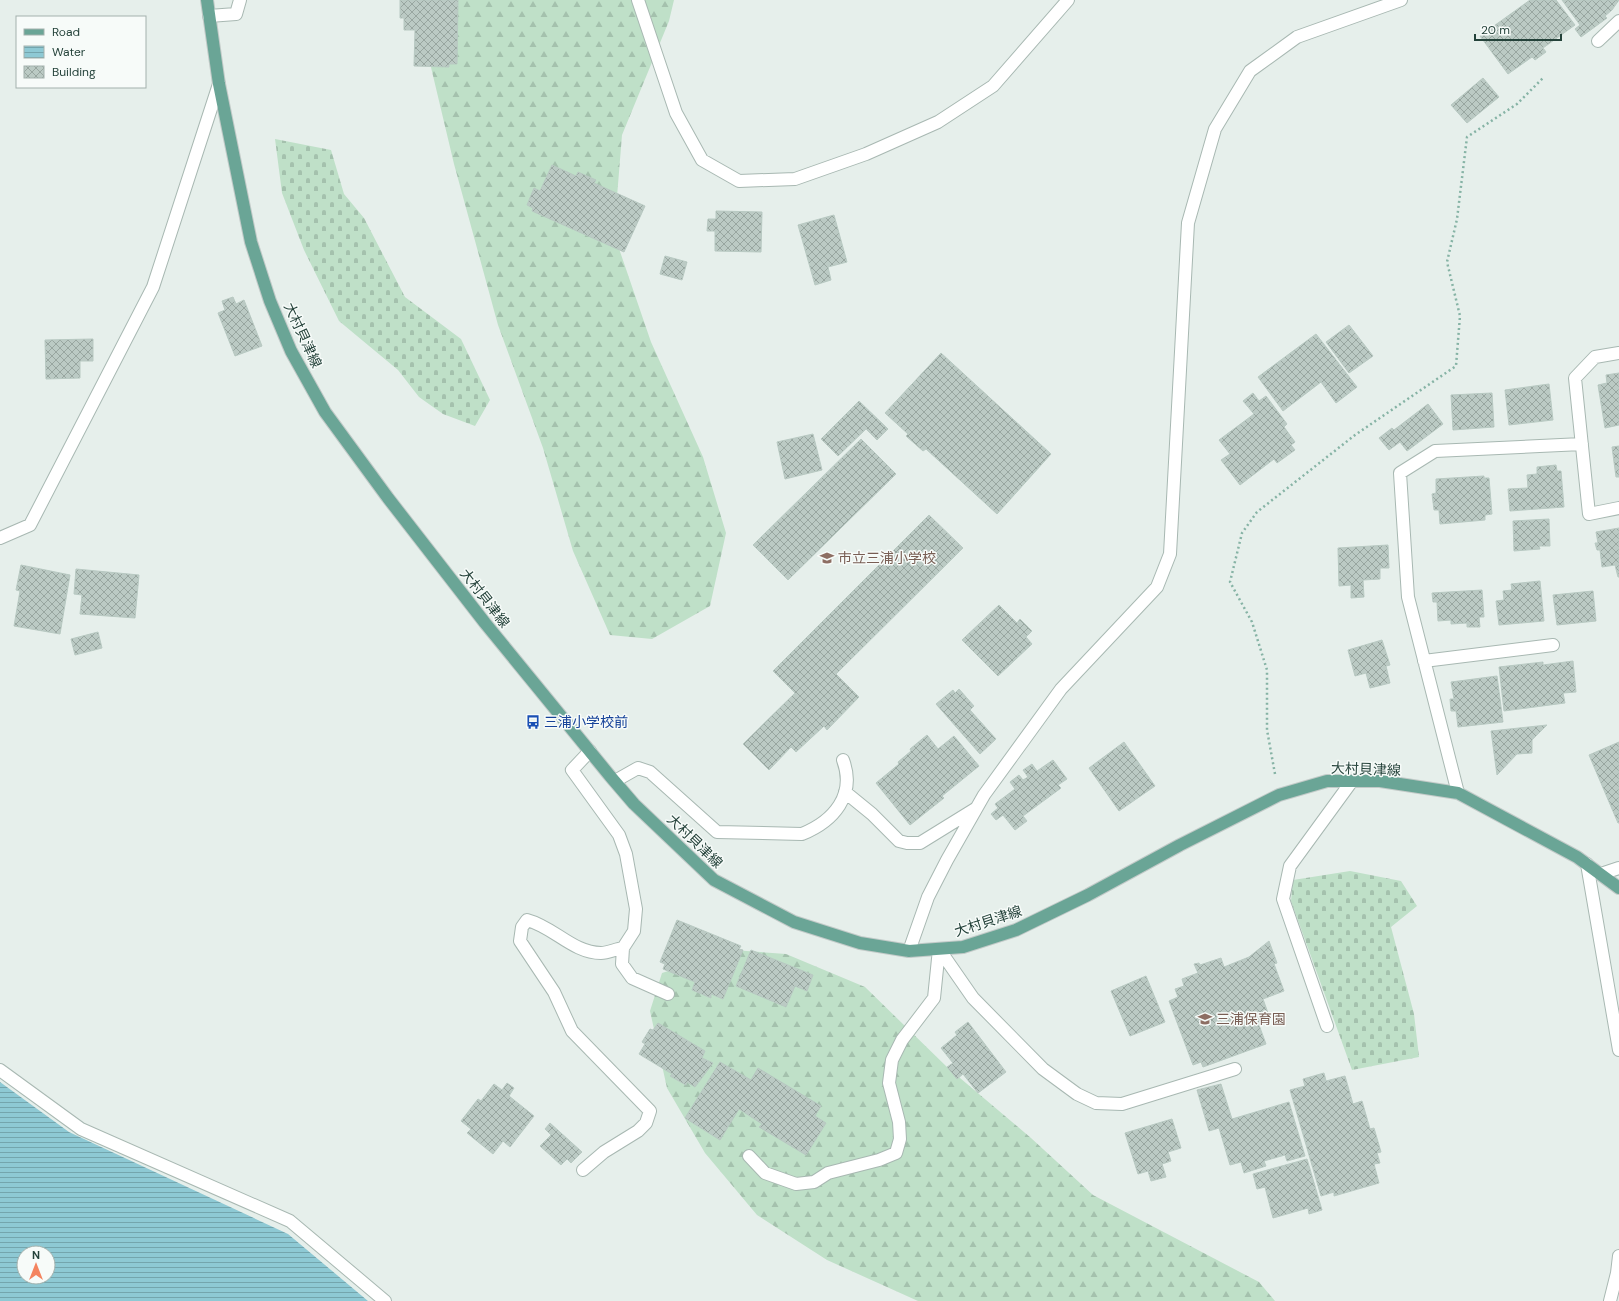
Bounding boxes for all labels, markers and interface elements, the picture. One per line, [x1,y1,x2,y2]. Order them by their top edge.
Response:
legend [16,16,146,88]
scale bar [1475,16,1561,42]
text: 20 m [1481,22,1510,38]
text: Road [52,24,80,40]
text: Water [52,44,86,60]
text: Building [52,64,96,80]
street label: 大村貝津線 [280,299,326,371]
place label: 市立三浦小学校 [838,549,936,567]
school or university icon: 市立三浦小学校 [819,550,835,566]
street label: 大村貝津線 [456,565,514,631]
place label: 三浦小学校前 [544,713,628,731]
bus stop icon: 三浦小学校前 [525,714,541,730]
street label: 大村貝津線 [1331,759,1401,779]
street label: 大村貝津線 [664,810,726,872]
street label: 大村貝津線 [952,902,1024,940]
place label: 三浦保育園 [1216,1010,1286,1028]
school or university icon: 三浦保育園 [1197,1011,1213,1027]
north arrow [16,1245,56,1285]
text: N [32,1248,40,1262]

